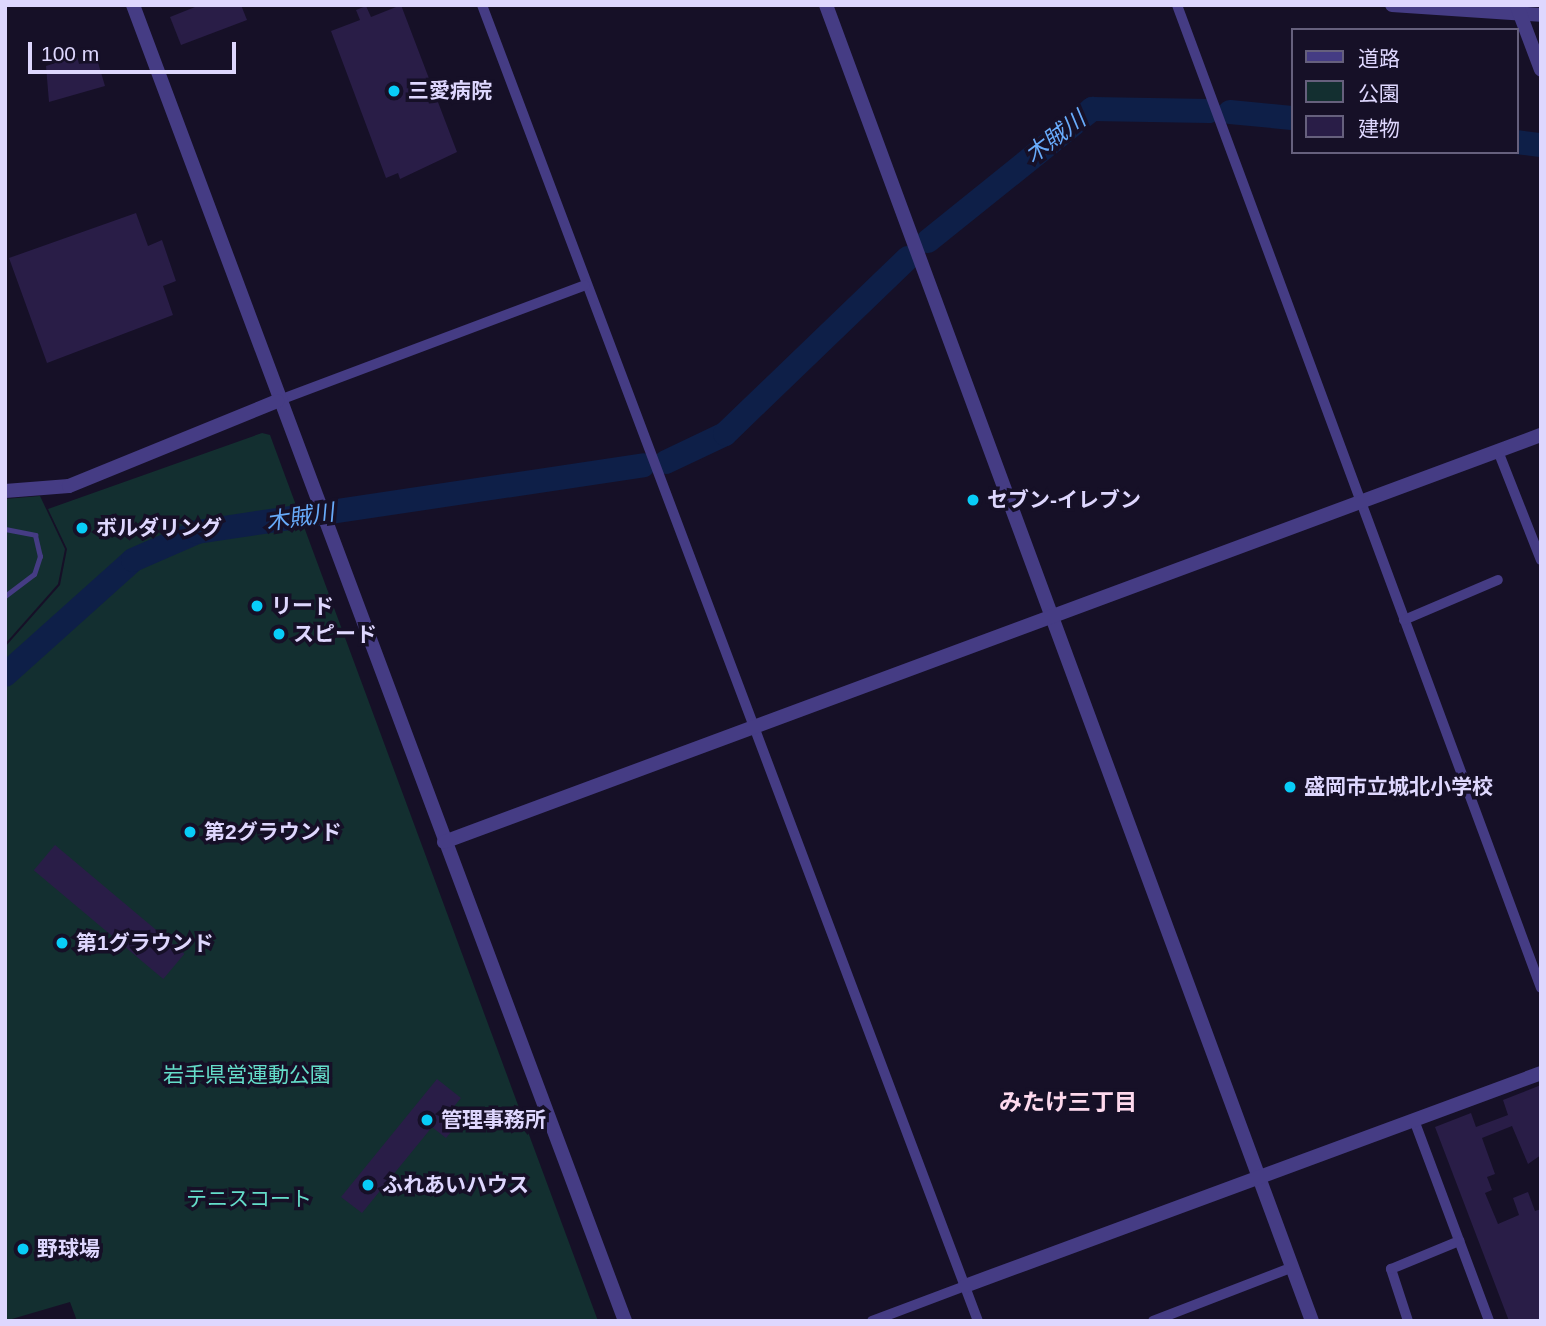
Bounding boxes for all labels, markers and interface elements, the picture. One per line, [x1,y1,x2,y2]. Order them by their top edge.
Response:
scale bar [32,28,240,72]
legend [1290,28,1518,154]
text: 100 m [41,42,99,65]
text: 道路 [1358,47,1400,70]
place label: 三愛病院 [408,78,492,104]
text: 公園 [1358,82,1400,105]
marker: 三愛病院 [386,83,402,99]
water label: 木賊川 [1019,105,1091,169]
text: 建物 [1358,117,1400,140]
place label: セブン-イレブン [987,487,1141,513]
marker: セブン-イレブン [965,492,981,508]
water label: 木賊川 [264,498,336,536]
place label: ボルダリング [96,515,222,541]
marker: ボルダリング [74,520,90,536]
place label: リード [271,593,334,619]
marker: リード [249,598,265,614]
place label: スピード [293,621,377,647]
marker: スピード [271,626,287,642]
place label: 盛岡市立城北小学校 [1304,774,1493,800]
marker: 盛岡市立城北小学校 [1282,779,1298,795]
place label: 第2グラウンド [204,819,342,845]
marker: 第2グラウンド [182,824,198,840]
place label: 第1グラウンド [76,930,214,956]
marker: 第1グラウンド [54,935,70,951]
park label: 岩手県営運動公園 [163,1062,331,1088]
district label: みたけ三丁目 [999,1088,1137,1116]
place label: 管理事務所 [441,1107,546,1133]
marker: 管理事務所 [419,1112,435,1128]
place label: ふれあいハウス [382,1172,529,1198]
marker: ふれあいハウス [360,1177,376,1193]
park label: テニスコート [186,1186,312,1212]
place label: 野球場 [37,1236,100,1262]
marker: 野球場 [15,1241,31,1257]

